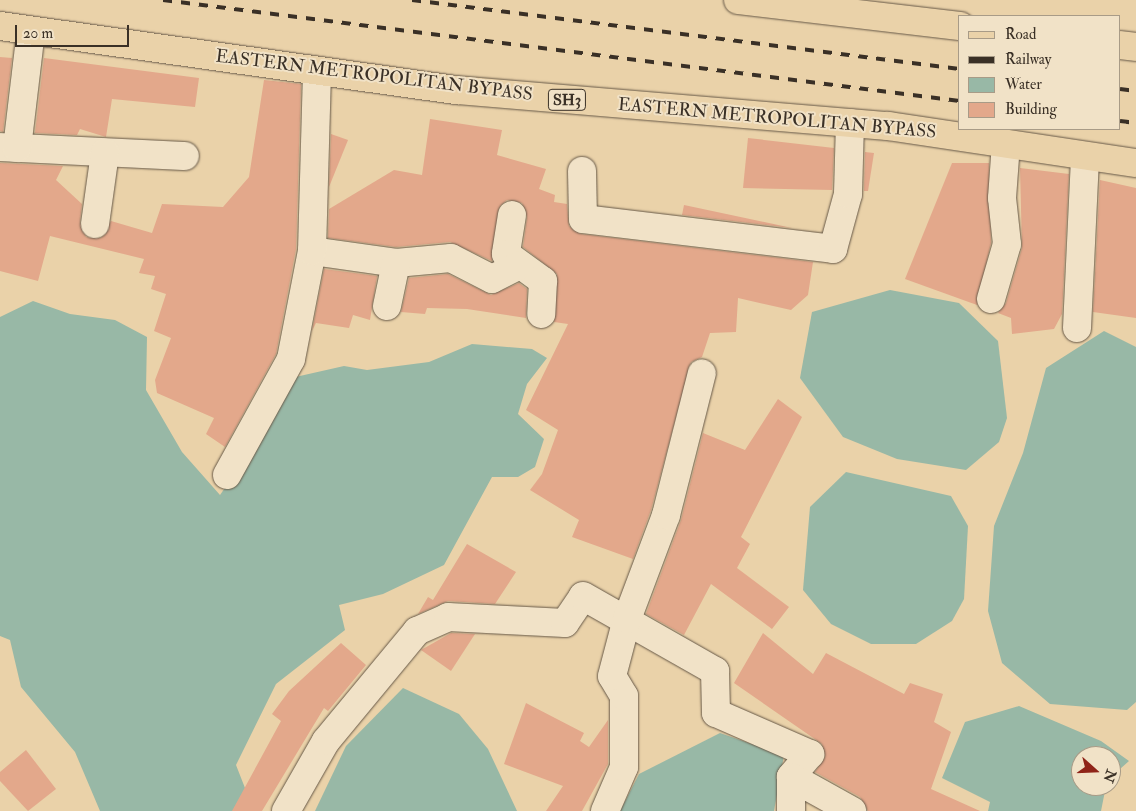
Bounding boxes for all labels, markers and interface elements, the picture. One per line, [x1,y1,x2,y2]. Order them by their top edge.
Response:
scale bar [18,15,131,47]
legend [958,15,1121,130]
text: 20 m [23,24,53,43]
text: Road [1005,25,1036,44]
street label: EASTERN METROPOLITAN BYPASS [214,46,534,106]
text: Railway [1005,50,1051,69]
text: Water [1005,75,1042,94]
road number: SH3 [547,86,587,114]
street label: EASTERN METROPOLITAN BYPASS [617,94,937,144]
text: Building [1005,100,1057,119]
north arrow [1071,746,1121,796]
text: N [1099,767,1120,785]

